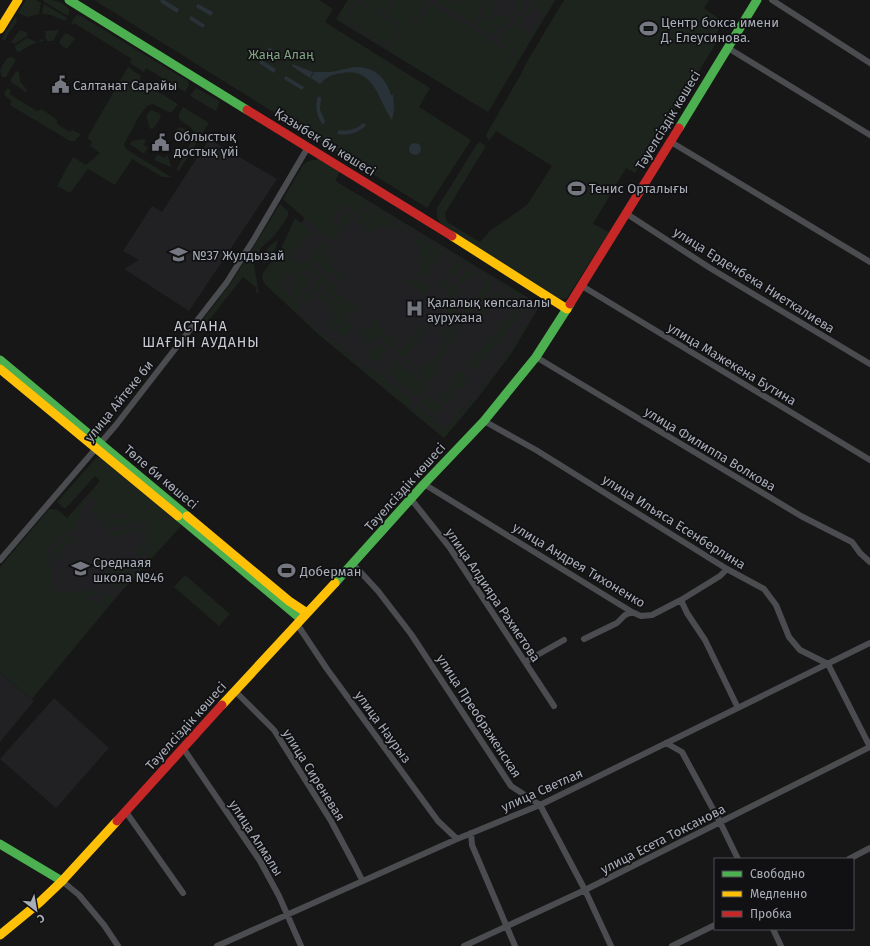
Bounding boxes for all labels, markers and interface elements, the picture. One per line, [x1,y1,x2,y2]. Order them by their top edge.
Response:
place label: Центр бокса имени Д. Елеусинова. [660,15,779,45]
sports icon: Центр бокса имени Д. Елеусинова. [638,19,658,39]
park label: Жаңа Алаң [248,47,314,62]
street label: Тәуелсіздік көшесі [633,68,703,172]
public building icon: Салтанат Сарайы [50,75,70,95]
place label: Салтанат Сарайы [73,78,177,93]
street label: Қазыбек би көшесі [272,105,378,179]
place label: Облыстық достық үйі [174,129,239,159]
public building icon: Облыстық достық үйі [151,133,171,153]
sports icon: Тенис Орталығы [566,178,586,198]
place label: Тенис Орталығы [589,181,688,196]
street label: улица Ерденбека Ниеткалиева [671,224,837,336]
school or university icon: №37 Жулдызай [169,245,189,265]
place label: №37 Жулдызай [192,248,285,263]
place label: Қалалық көпсалалы аурухана [427,295,550,325]
hospital icon: Қалалық көпсалалы аурухана [404,299,424,319]
district label: АСТАНА ШАҒЫН АУДАНЫ [142,318,260,351]
street label: улица Мажекена Бутина [665,320,799,408]
street label: улица Айтеке би [82,357,156,445]
street label: улица Филиппа Волкова [642,404,778,494]
street label: Тәуелсіздік көшесі [362,440,448,534]
street label: Төле би көшесі [121,442,201,512]
street label: улица Ильяса Есенберлина [600,472,748,572]
street label: улица Андрея Тихоненко [510,519,648,611]
street label: улица Алдияра Рахметова [443,525,543,665]
place label: Среднаяя школа №46 [93,555,164,585]
school or university icon: Среднаяя школа №46 [70,559,90,579]
sports icon: Доберман [277,561,297,581]
place label: Доберман [299,564,361,579]
street label: улица Преображенская [433,652,525,780]
street label: Тәуелсіздік көшесі [143,679,229,773]
street label: улица Наурыз [352,688,414,766]
street label: улица Сиреневая [280,726,348,824]
street label: улица Светлая [499,765,585,815]
street label: улица Алмалы [226,797,286,879]
street label: улица Есета Токсанова [598,801,728,877]
legend [714,858,854,930]
text: Свободно [750,867,805,881]
text: Медленно [750,887,807,901]
north arrow [16,890,56,930]
text: Пробка [750,907,792,921]
text: С [34,911,47,926]

